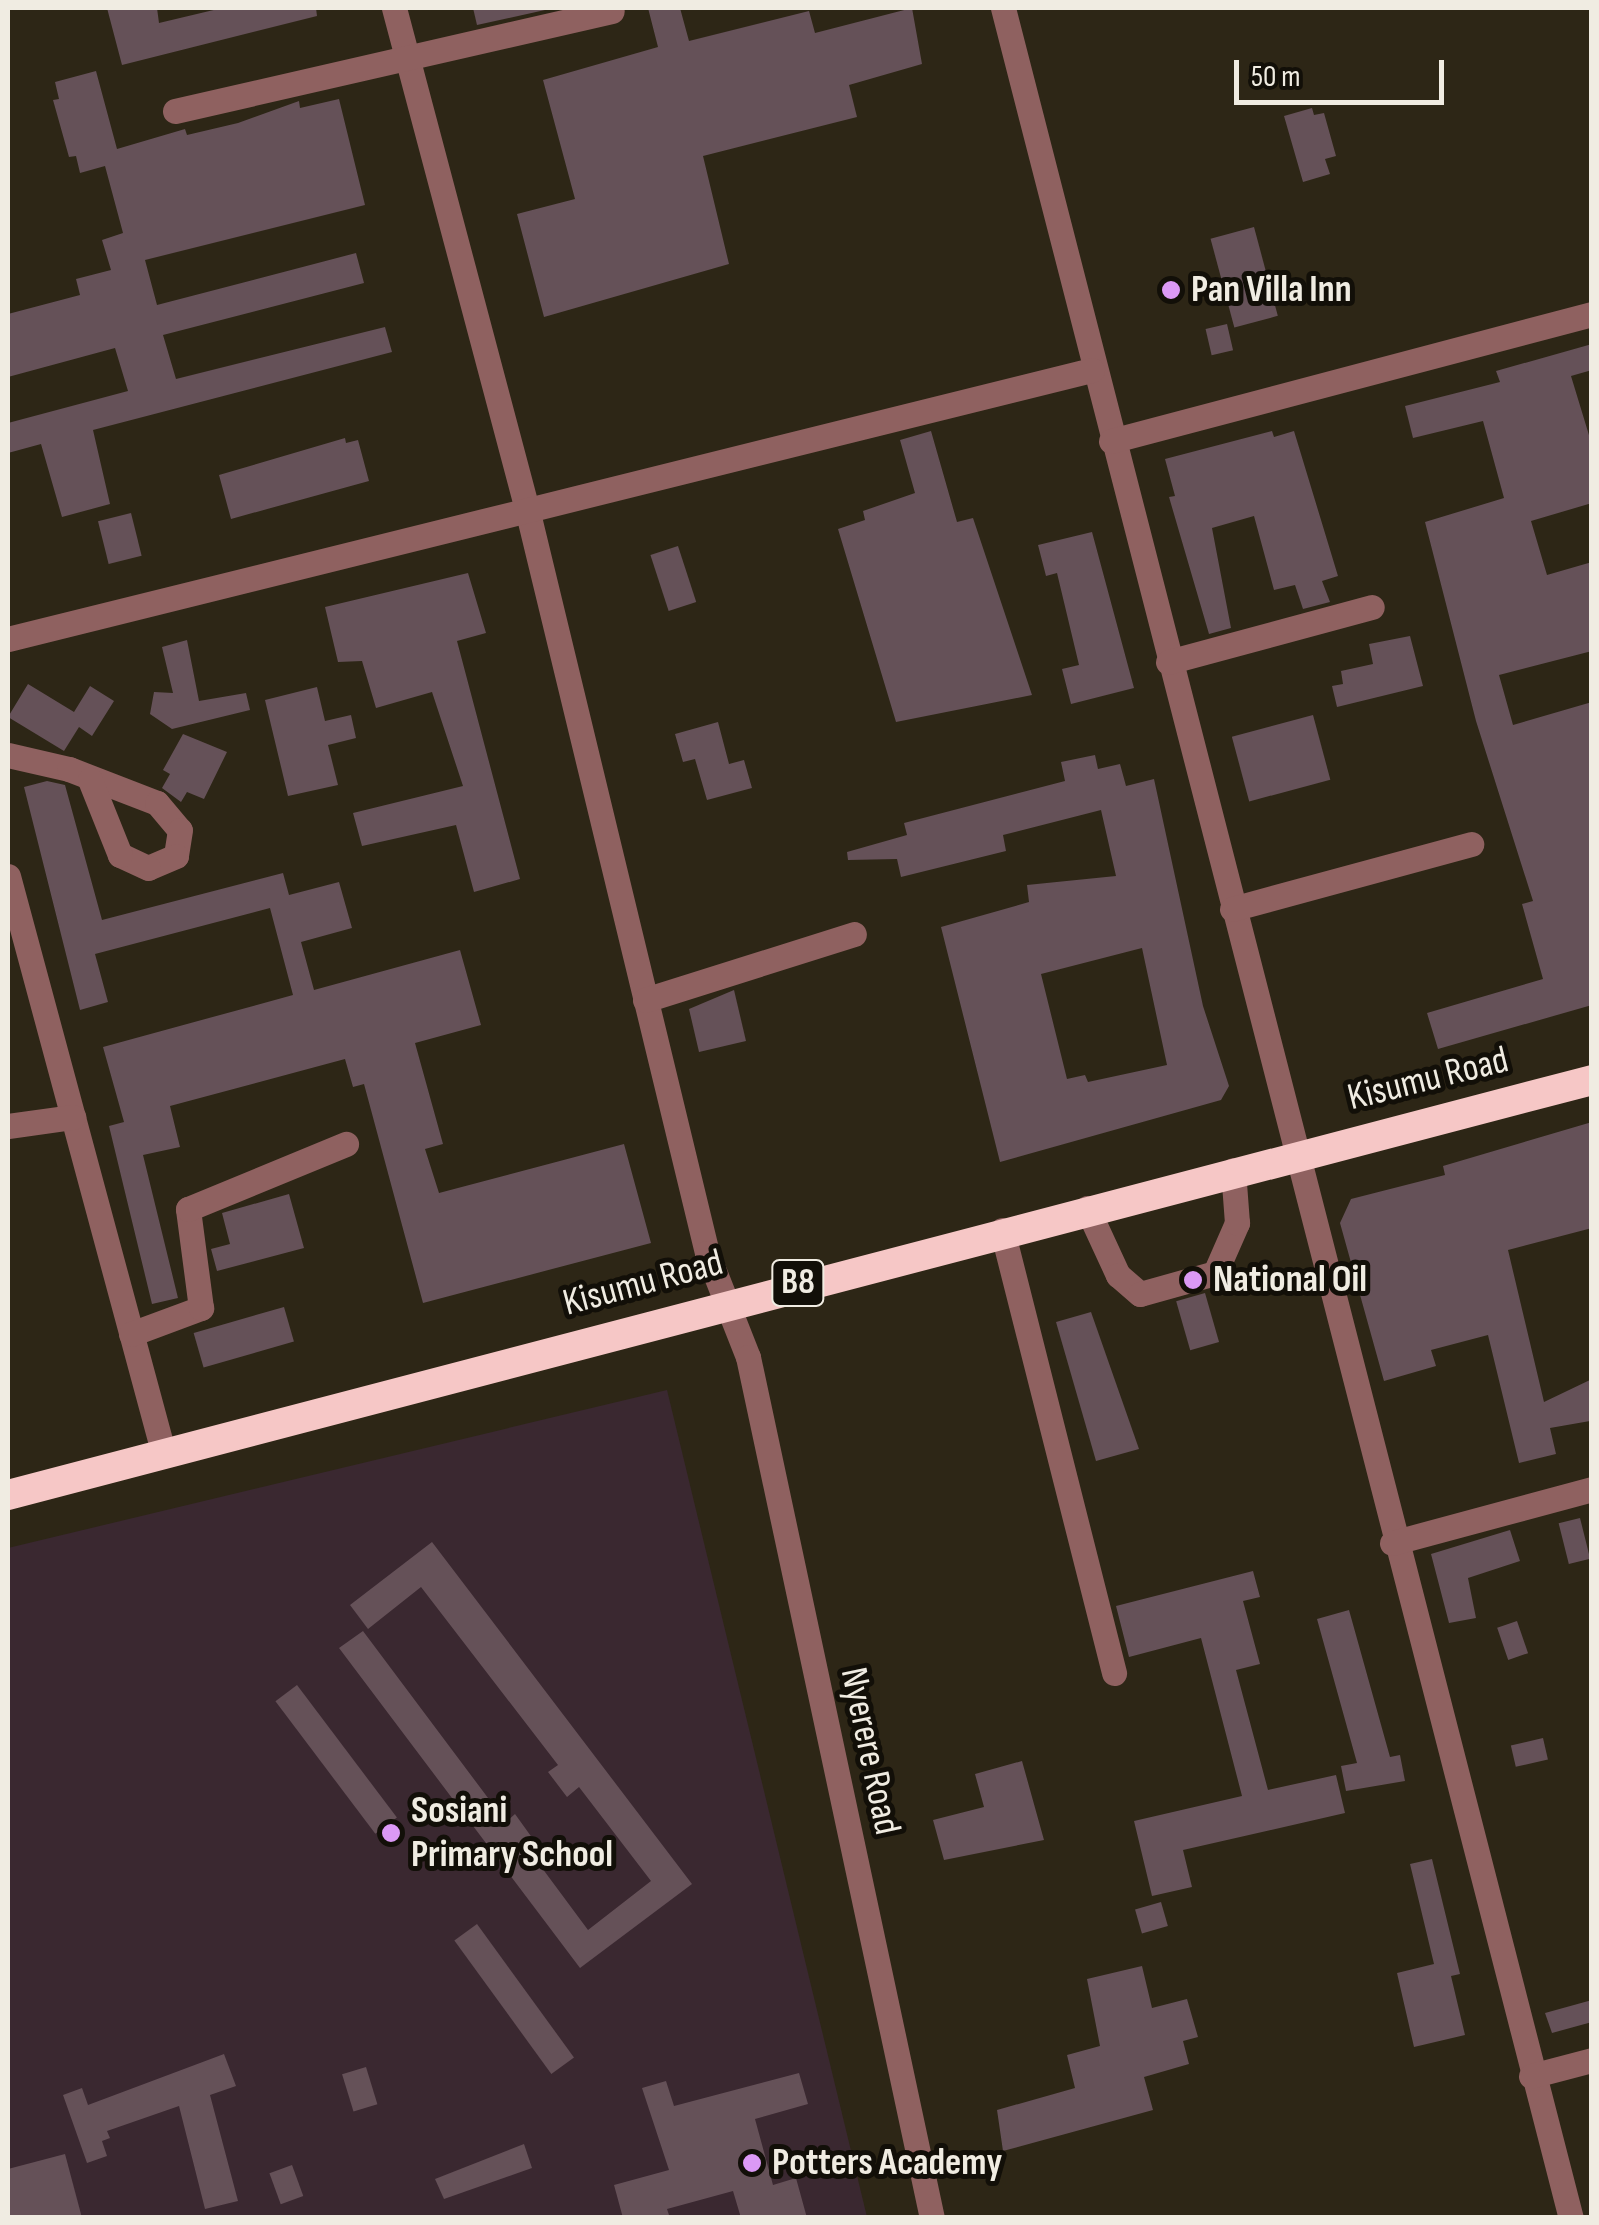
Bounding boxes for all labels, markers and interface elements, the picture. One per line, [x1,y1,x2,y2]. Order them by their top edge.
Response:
scale bar [1239,40,1449,102]
text: 50 m [1251,59,1300,95]
place label: Pan Villa Inn [1191,267,1352,313]
marker: Pan Villa Inn [1160,279,1182,301]
street label: Kisumu Road [1343,1037,1513,1121]
street label: Kisumu Road [558,1240,728,1326]
road number: B8 [770,1253,826,1313]
place label: National Oil [1213,1257,1367,1303]
marker: National Oil [1182,1269,1204,1291]
street label: Nyerere Road [830,1663,910,1839]
place label: Sosiani Primary School [411,1788,613,1878]
marker: Sosiani Primary School [380,1822,402,1844]
place label: Potters Academy [772,2140,1002,2186]
marker: Potters Academy [741,2152,763,2174]

